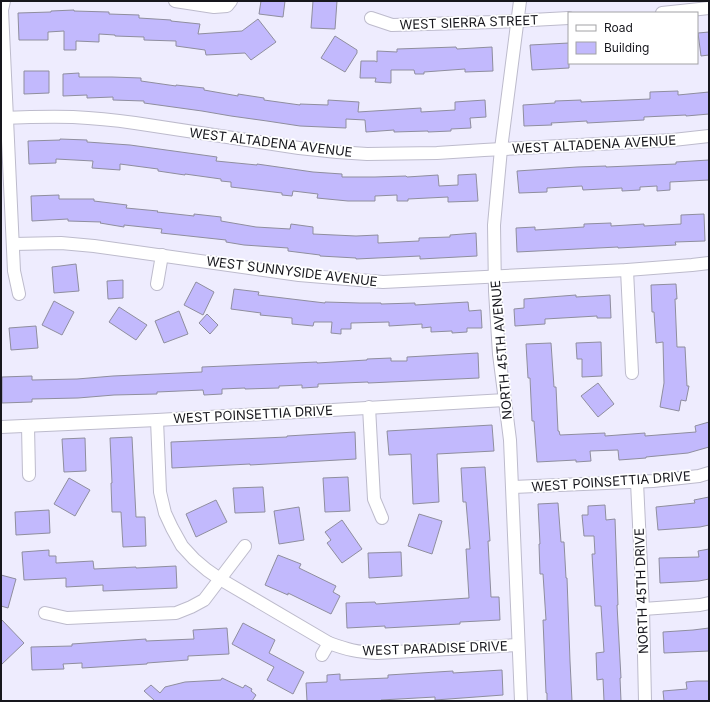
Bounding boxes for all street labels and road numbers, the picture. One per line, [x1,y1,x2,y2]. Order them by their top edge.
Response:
street label: WEST SIERRA STREET [399,12,539,32]
street label: WEST ALTADENA AVENUE [189,124,353,160]
street label: WEST ALTADENA AVENUE [512,132,676,156]
street label: WEST SUNNYSIDE AVENUE [206,253,378,289]
street label: NORTH 45TH AVENUE [487,280,515,420]
street label: WEST POINSETTIA DRIVE [173,402,333,426]
street label: WEST POINSETTIA DRIVE [531,467,691,495]
street label: NORTH 45TH DRIVE [631,528,651,654]
street label: WEST PARADISE DRIVE [362,637,508,659]

